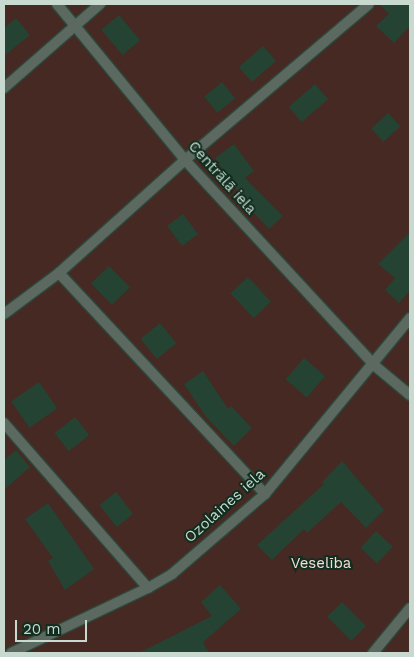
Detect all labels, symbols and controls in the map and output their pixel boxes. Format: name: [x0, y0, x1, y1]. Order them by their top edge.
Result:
street label: Centrālā iela: [184, 138, 260, 218]
street label: Ozolaines iela: [181, 465, 269, 547]
park label: Veselība: [291, 555, 351, 573]
scale bar: [18, 610, 90, 642]
text: 20 m: [23, 620, 61, 638]

